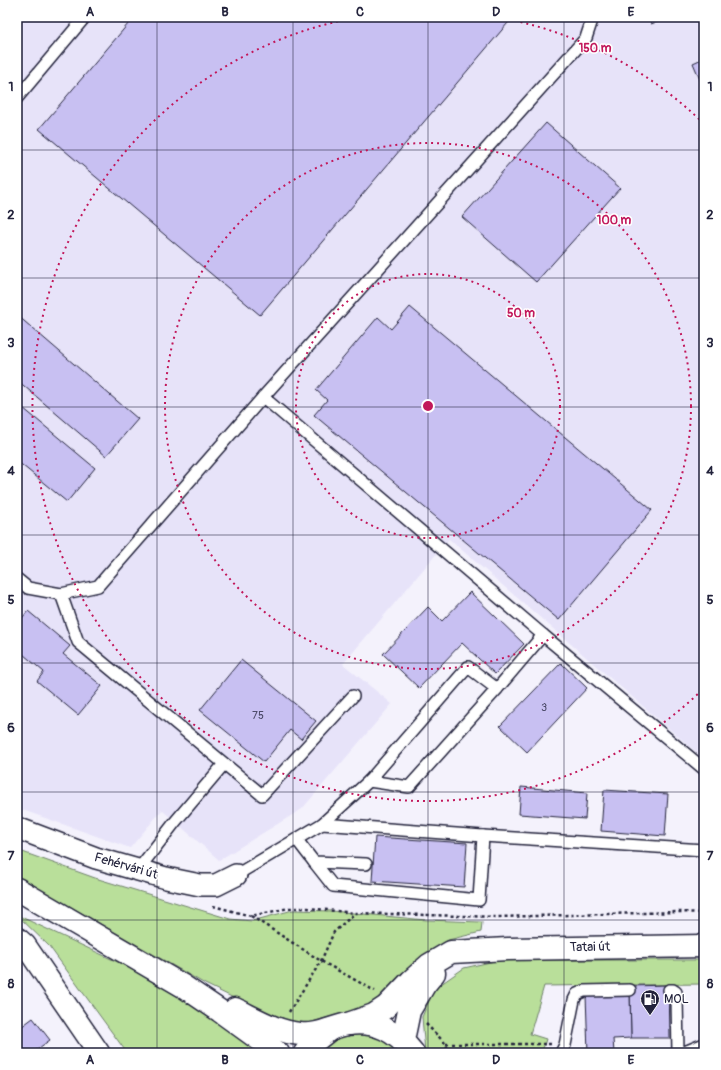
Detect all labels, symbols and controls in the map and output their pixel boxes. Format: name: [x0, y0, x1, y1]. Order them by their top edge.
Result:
text: A: [86, 4, 95, 20]
text: B: [221, 4, 229, 20]
text: C: [356, 4, 364, 20]
text: D: [492, 4, 500, 20]
text: E: [628, 4, 635, 20]
text: 150 m: [579, 41, 612, 56]
text: 1: [8, 79, 14, 95]
text: 1: [707, 79, 713, 95]
text: 2: [7, 207, 15, 223]
text: 2: [706, 207, 714, 223]
text: 100 m: [597, 213, 632, 228]
text: 50 m: [507, 306, 535, 321]
text: 3: [7, 335, 15, 351]
text: 3: [706, 335, 714, 351]
centre of rings: [421, 399, 435, 413]
text: 4: [7, 463, 15, 479]
text: 4: [706, 463, 714, 479]
text: 5: [7, 592, 15, 608]
text: 5: [706, 592, 714, 608]
house number: 3: [541, 701, 547, 714]
house number: 75: [252, 709, 264, 722]
text: 6: [7, 720, 15, 736]
text: 6: [706, 720, 714, 736]
text: 7: [8, 848, 15, 864]
text: 7: [707, 848, 714, 864]
street label: Fehérvári út: [92, 849, 160, 883]
street label: Tatai út: [570, 939, 611, 955]
text: 8: [8, 976, 15, 992]
text: 8: [707, 976, 714, 992]
fuel station icon: MOL: [639, 988, 661, 1016]
place label: MOL: [664, 991, 689, 1007]
text: A: [86, 1052, 95, 1068]
text: B: [221, 1052, 229, 1068]
text: C: [356, 1052, 364, 1068]
text: D: [492, 1052, 500, 1068]
text: E: [628, 1052, 635, 1068]

